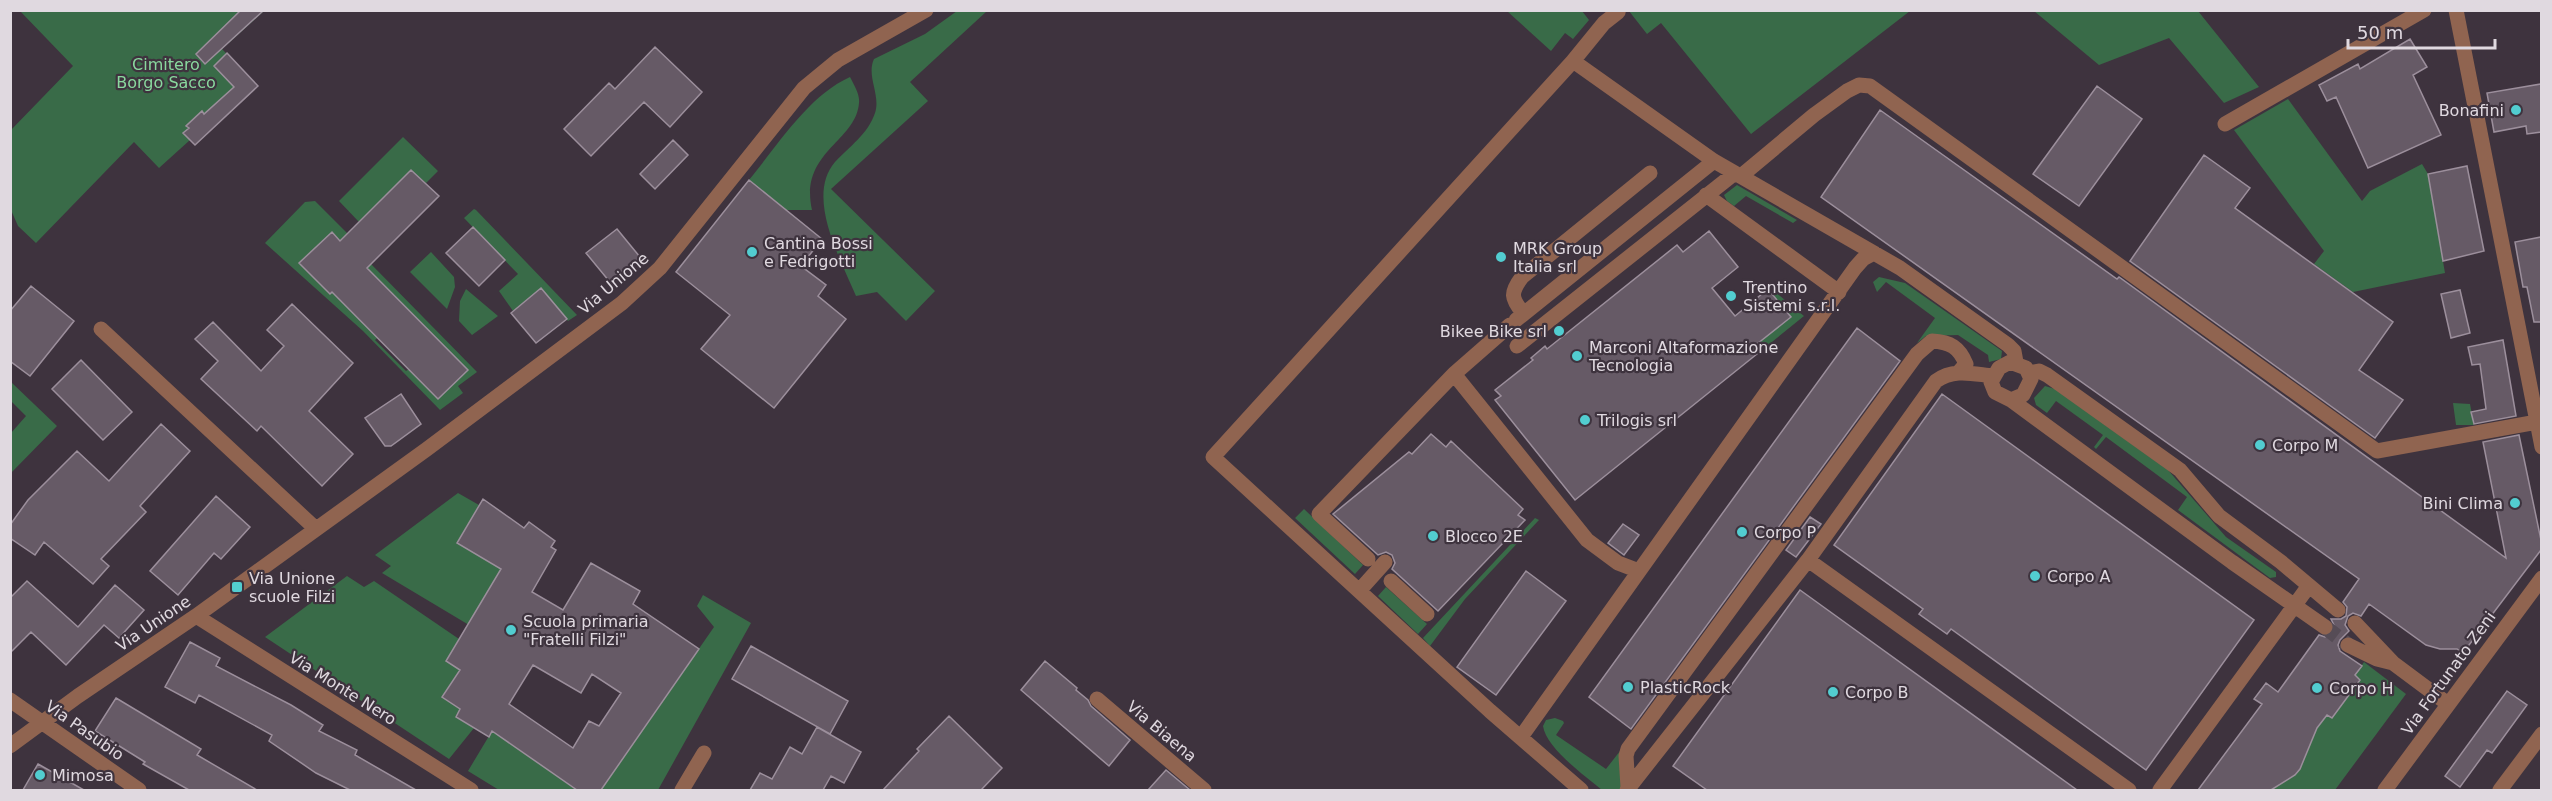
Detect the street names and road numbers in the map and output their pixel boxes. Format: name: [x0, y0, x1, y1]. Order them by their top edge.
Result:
street label: Via Unione: [574, 248, 652, 318]
street label: Via Unione: [112, 591, 194, 655]
street label: Via Fortunato Zeni: [2397, 608, 2500, 739]
street label: Via Monte Nero: [286, 648, 400, 729]
street label: Via Pasubio: [42, 696, 128, 764]
street label: Via Biaena: [1123, 697, 1200, 766]

